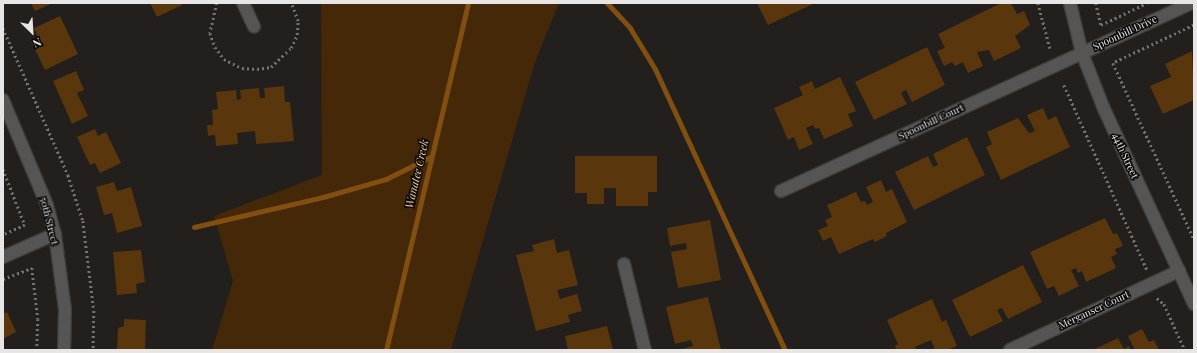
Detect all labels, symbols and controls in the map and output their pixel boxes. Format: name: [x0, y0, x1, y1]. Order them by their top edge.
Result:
north arrow: [12, 12, 52, 52]
street label: Spoonbill Drive: [1091, 13, 1159, 53]
text: N: [31, 35, 44, 52]
street label: Spoonbill Court: [896, 102, 966, 142]
street label: 44th Street: [1109, 131, 1141, 181]
water label: Wanatee Creek: [403, 138, 431, 210]
street label: 50th Street: [37, 196, 61, 246]
street label: Merganser Court: [1057, 288, 1131, 332]

